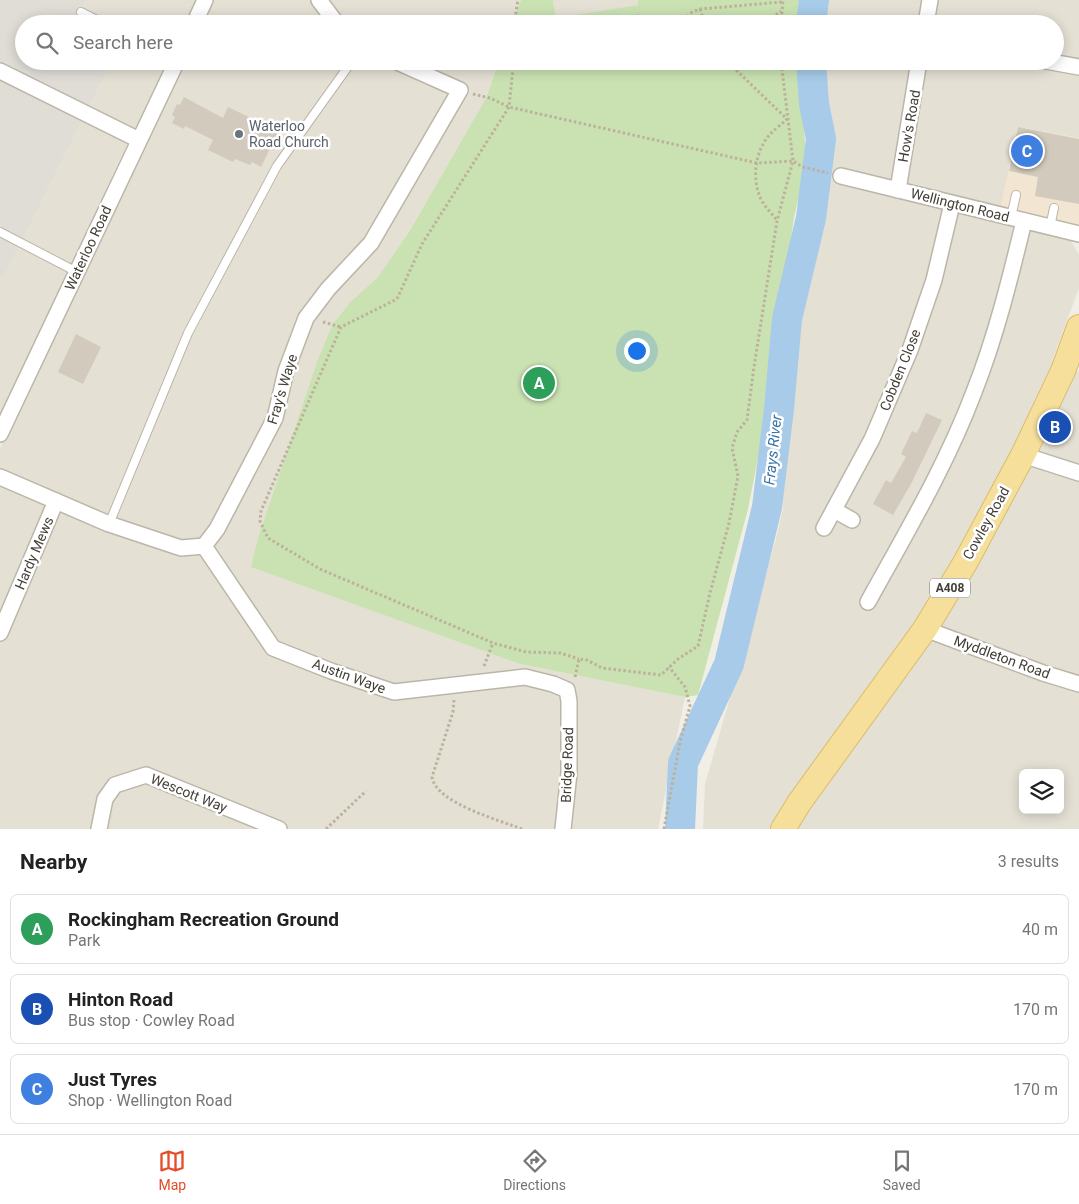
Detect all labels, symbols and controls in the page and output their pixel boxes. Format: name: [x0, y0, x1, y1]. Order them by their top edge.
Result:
search box: [15, 15, 1064, 70]
icon: search: [33, 29, 61, 57]
text: Search here: [73, 31, 173, 54]
street label: How's Road: [895, 89, 923, 163]
place label: Waterloo Road Church: [249, 118, 329, 150]
marker: Waterloo Road Church: [233, 128, 245, 140]
pin: C: [1011, 132, 1043, 170]
street label: Wellington Road: [909, 185, 1011, 225]
street label: Waterloo Road: [61, 203, 115, 293]
street label: Cobden Close: [876, 327, 924, 413]
your location: [624, 338, 650, 364]
street label: Fray's Waye: [264, 352, 300, 426]
pin: A: [523, 364, 555, 402]
pin: B: [1039, 408, 1071, 446]
water label: Frays River: [760, 413, 786, 486]
street label: Cowley Road: [959, 484, 1013, 562]
street label: Hardy Mews: [11, 514, 57, 592]
road number: A408: [930, 578, 970, 598]
street label: Myddleton Road: [952, 632, 1052, 682]
street label: Austin Waye: [310, 655, 388, 697]
street label: Bridge Road: [558, 727, 576, 803]
map controls: [1019, 769, 1064, 814]
button: layers: [1019, 769, 1064, 814]
street label: Wescott Way: [148, 770, 230, 816]
text: Nearby: [20, 850, 87, 874]
text: 3 results: [998, 852, 1059, 871]
text: Rockingham Recreation Ground: [68, 908, 339, 931]
text: A: [32, 920, 42, 939]
text: 40 m: [1022, 920, 1058, 939]
text: Park: [68, 931, 100, 950]
text: Hinton Road: [68, 988, 173, 1011]
text: B: [32, 1000, 42, 1019]
text: 170 m: [1013, 1000, 1058, 1019]
text: Bus stop · Cowley Road: [68, 1011, 235, 1030]
text: Just Tyres: [68, 1068, 157, 1091]
text: C: [32, 1080, 42, 1099]
text: 170 m: [1013, 1080, 1058, 1099]
text: Shop · Wellington Road: [68, 1091, 232, 1110]
tab: Map: [158, 1147, 186, 1193]
tab: Directions: [503, 1147, 566, 1193]
tab: Saved: [883, 1147, 921, 1193]

